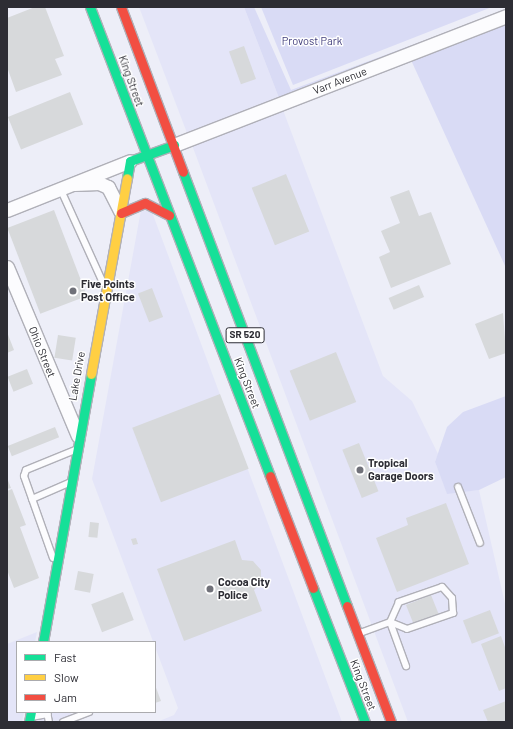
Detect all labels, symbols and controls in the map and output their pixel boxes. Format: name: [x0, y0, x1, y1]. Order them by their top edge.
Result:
park label: Provost Park: [282, 34, 342, 48]
street label: King Street: [116, 54, 146, 108]
street label: Varr Avenue: [311, 65, 369, 97]
place label: Five Points Post Office: [81, 278, 135, 304]
marker: Five Points Post Office: [68, 286, 78, 296]
street label: Ohio Street: [26, 325, 58, 379]
road number: SR 520: [225, 327, 265, 343]
street label: Lake Drive: [66, 350, 88, 402]
street label: King Street: [231, 356, 263, 410]
place label: Tropical Garage Doors: [368, 457, 433, 483]
marker: Tropical Garage Doors: [355, 465, 365, 475]
place label: Cocoa City Police: [218, 576, 270, 602]
marker: Cocoa City Police: [205, 584, 215, 594]
legend: [16, 641, 156, 713]
text: Fast: [54, 650, 77, 664]
street label: King Street: [347, 658, 379, 712]
text: Slow: [54, 670, 79, 684]
text: Jam: [54, 690, 77, 704]

